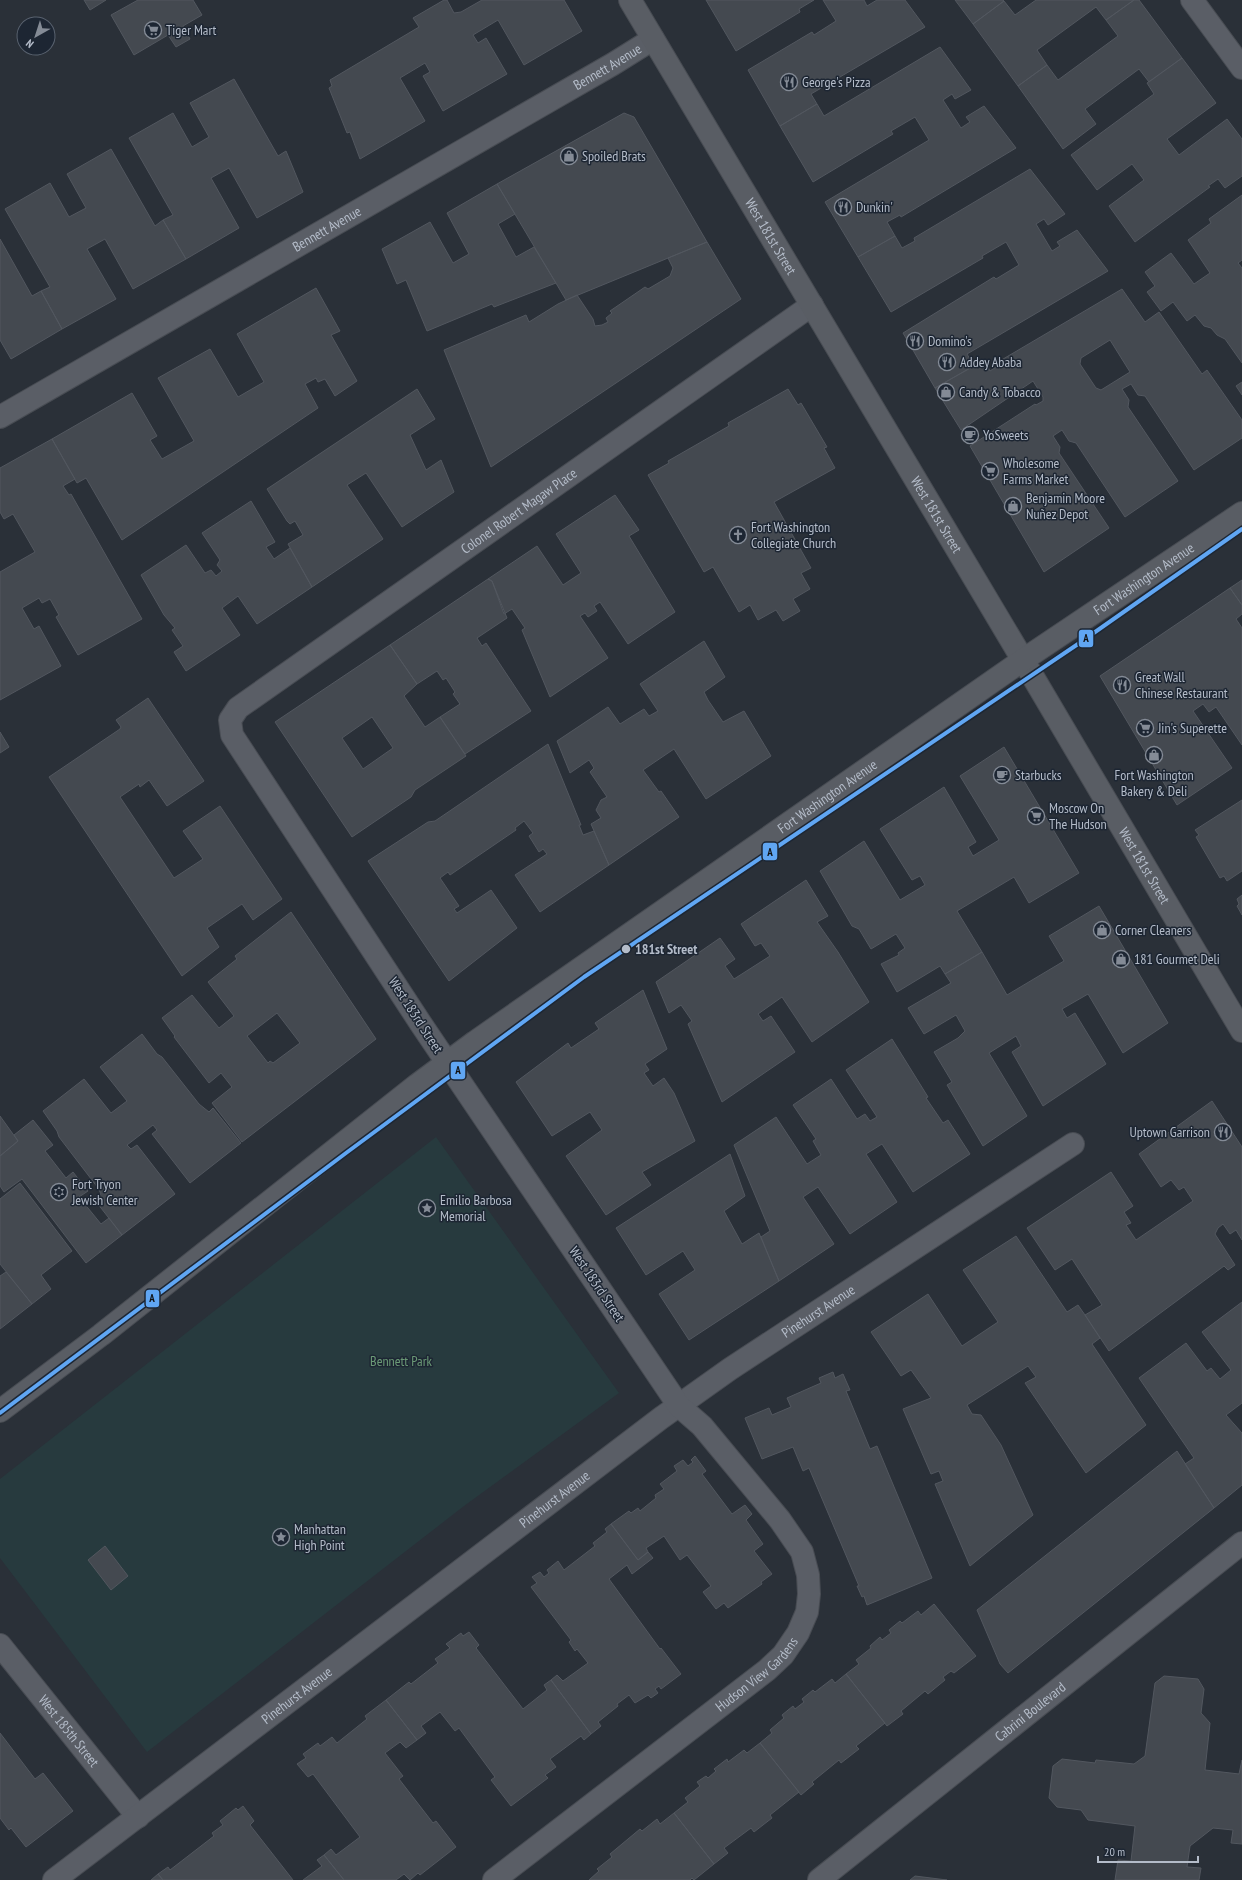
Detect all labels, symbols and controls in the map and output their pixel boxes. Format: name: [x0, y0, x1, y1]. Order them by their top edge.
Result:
north arrow: [16, 16, 56, 56]
supermarket icon: Tiger Mart: [143, 20, 163, 40]
place label: Tiger Mart: [166, 21, 217, 39]
text: N: [23, 36, 36, 51]
street label: Bennett Avenue: [570, 39, 645, 94]
restaurant icon: George's Pizza: [779, 72, 799, 92]
place label: George's Pizza: [802, 73, 871, 91]
shop icon: Spoiled Brats: [559, 146, 579, 166]
place label: Spoiled Brats: [582, 147, 646, 165]
street label: West 181st Street: [741, 195, 800, 278]
restaurant icon: Dunkin': [833, 197, 853, 217]
place label: Dunkin': [856, 198, 893, 216]
street label: Bennett Avenue: [289, 202, 364, 256]
restaurant icon: Domino's: [905, 331, 925, 351]
place label: Domino's: [928, 332, 972, 350]
restaurant icon: Addey Ababa: [937, 352, 957, 372]
place label: Addey Ababa: [960, 353, 1022, 371]
shop icon: Candy & Tobacco: [936, 382, 956, 402]
place label: Candy & Tobacco: [959, 383, 1041, 401]
cafe icon: YoSweets: [960, 425, 980, 445]
place label: YoSweets: [983, 426, 1029, 444]
place label: Wholesome Farms Market: [1003, 454, 1068, 488]
supermarket icon: Wholesome Farms Market: [980, 461, 1000, 481]
street label: Colonel Robert Magaw Place: [457, 464, 580, 558]
street label: West 181st Street: [907, 473, 966, 556]
place label: Benjamin Moore Nuñez Depot: [1026, 489, 1105, 523]
shop icon: Benjamin Moore Nuñez Depot: [1003, 496, 1023, 516]
place label: Fort Washington Collegiate Church: [751, 518, 836, 552]
church icon: Fort Washington Collegiate Church: [728, 525, 748, 545]
street label: Fort Washington Avenue: [1090, 539, 1198, 619]
line badge: A: [1078, 629, 1094, 648]
text: A: [1082, 631, 1089, 645]
place label: Great Wall Chinese Restaurant: [1135, 668, 1228, 702]
restaurant icon: Great Wall Chinese Restaurant: [1112, 675, 1132, 695]
supermarket icon: Jin's Superette: [1135, 718, 1155, 738]
place label: Jin's Superette: [1157, 719, 1227, 737]
shop icon: Fort Washington Bakery & Deli: [1144, 745, 1164, 765]
street label: Fort Washington Avenue: [774, 755, 881, 837]
cafe icon: Starbucks: [992, 765, 1012, 785]
place label: Starbucks: [1015, 766, 1062, 784]
place label: Fort Washington Bakery & Deli: [1114, 766, 1194, 800]
place label: Moscow On The Hudson: [1049, 799, 1107, 833]
supermarket icon: Moscow On The Hudson: [1026, 806, 1046, 826]
street label: West 181st Street: [1115, 824, 1174, 907]
line badge: A: [762, 842, 778, 861]
text: A: [766, 845, 773, 859]
shop icon: Corner Cleaners: [1092, 920, 1112, 940]
place label: Corner Cleaners: [1115, 921, 1191, 939]
place label: 181st Street: [635, 940, 697, 958]
marker: 181st Street: [620, 943, 632, 955]
shop icon: 181 Gourmet Deli: [1111, 949, 1131, 969]
place label: 181 Gourmet Deli: [1134, 950, 1220, 968]
street label: West 183rd Street: [385, 974, 447, 1057]
line badge: A: [450, 1061, 466, 1080]
text: A: [454, 1063, 461, 1077]
restaurant icon: Uptown Garrison: [1213, 1122, 1233, 1142]
place label: Uptown Garrison: [1129, 1123, 1210, 1141]
place label: Fort Tryon Jewish Center: [71, 1175, 138, 1209]
synagogue icon: Fort Tryon Jewish Center: [49, 1182, 69, 1202]
place label: Emilio Barbosa Memorial: [440, 1191, 512, 1225]
place icon: Emilio Barbosa Memorial: [417, 1198, 437, 1218]
street label: West 183rd Street: [565, 1243, 629, 1325]
street label: Pinehurst Avenue: [778, 1280, 859, 1342]
line badge: A: [145, 1289, 160, 1308]
text: A: [148, 1291, 155, 1305]
park label: Bennett Park: [370, 1352, 433, 1370]
street label: Pinehurst Avenue: [516, 1466, 594, 1532]
place label: Manhattan High Point: [294, 1520, 346, 1554]
place icon: Manhattan High Point: [271, 1527, 291, 1547]
street label: Hudson View Gardens: [712, 1633, 802, 1715]
street label: Pinehurst Avenue: [258, 1663, 336, 1728]
street label: Cabrini Boulevard: [991, 1678, 1069, 1745]
street label: West 185th Street: [35, 1691, 103, 1771]
scale bar: [1098, 1838, 1198, 1864]
text: 20 m: [1104, 1844, 1125, 1859]

